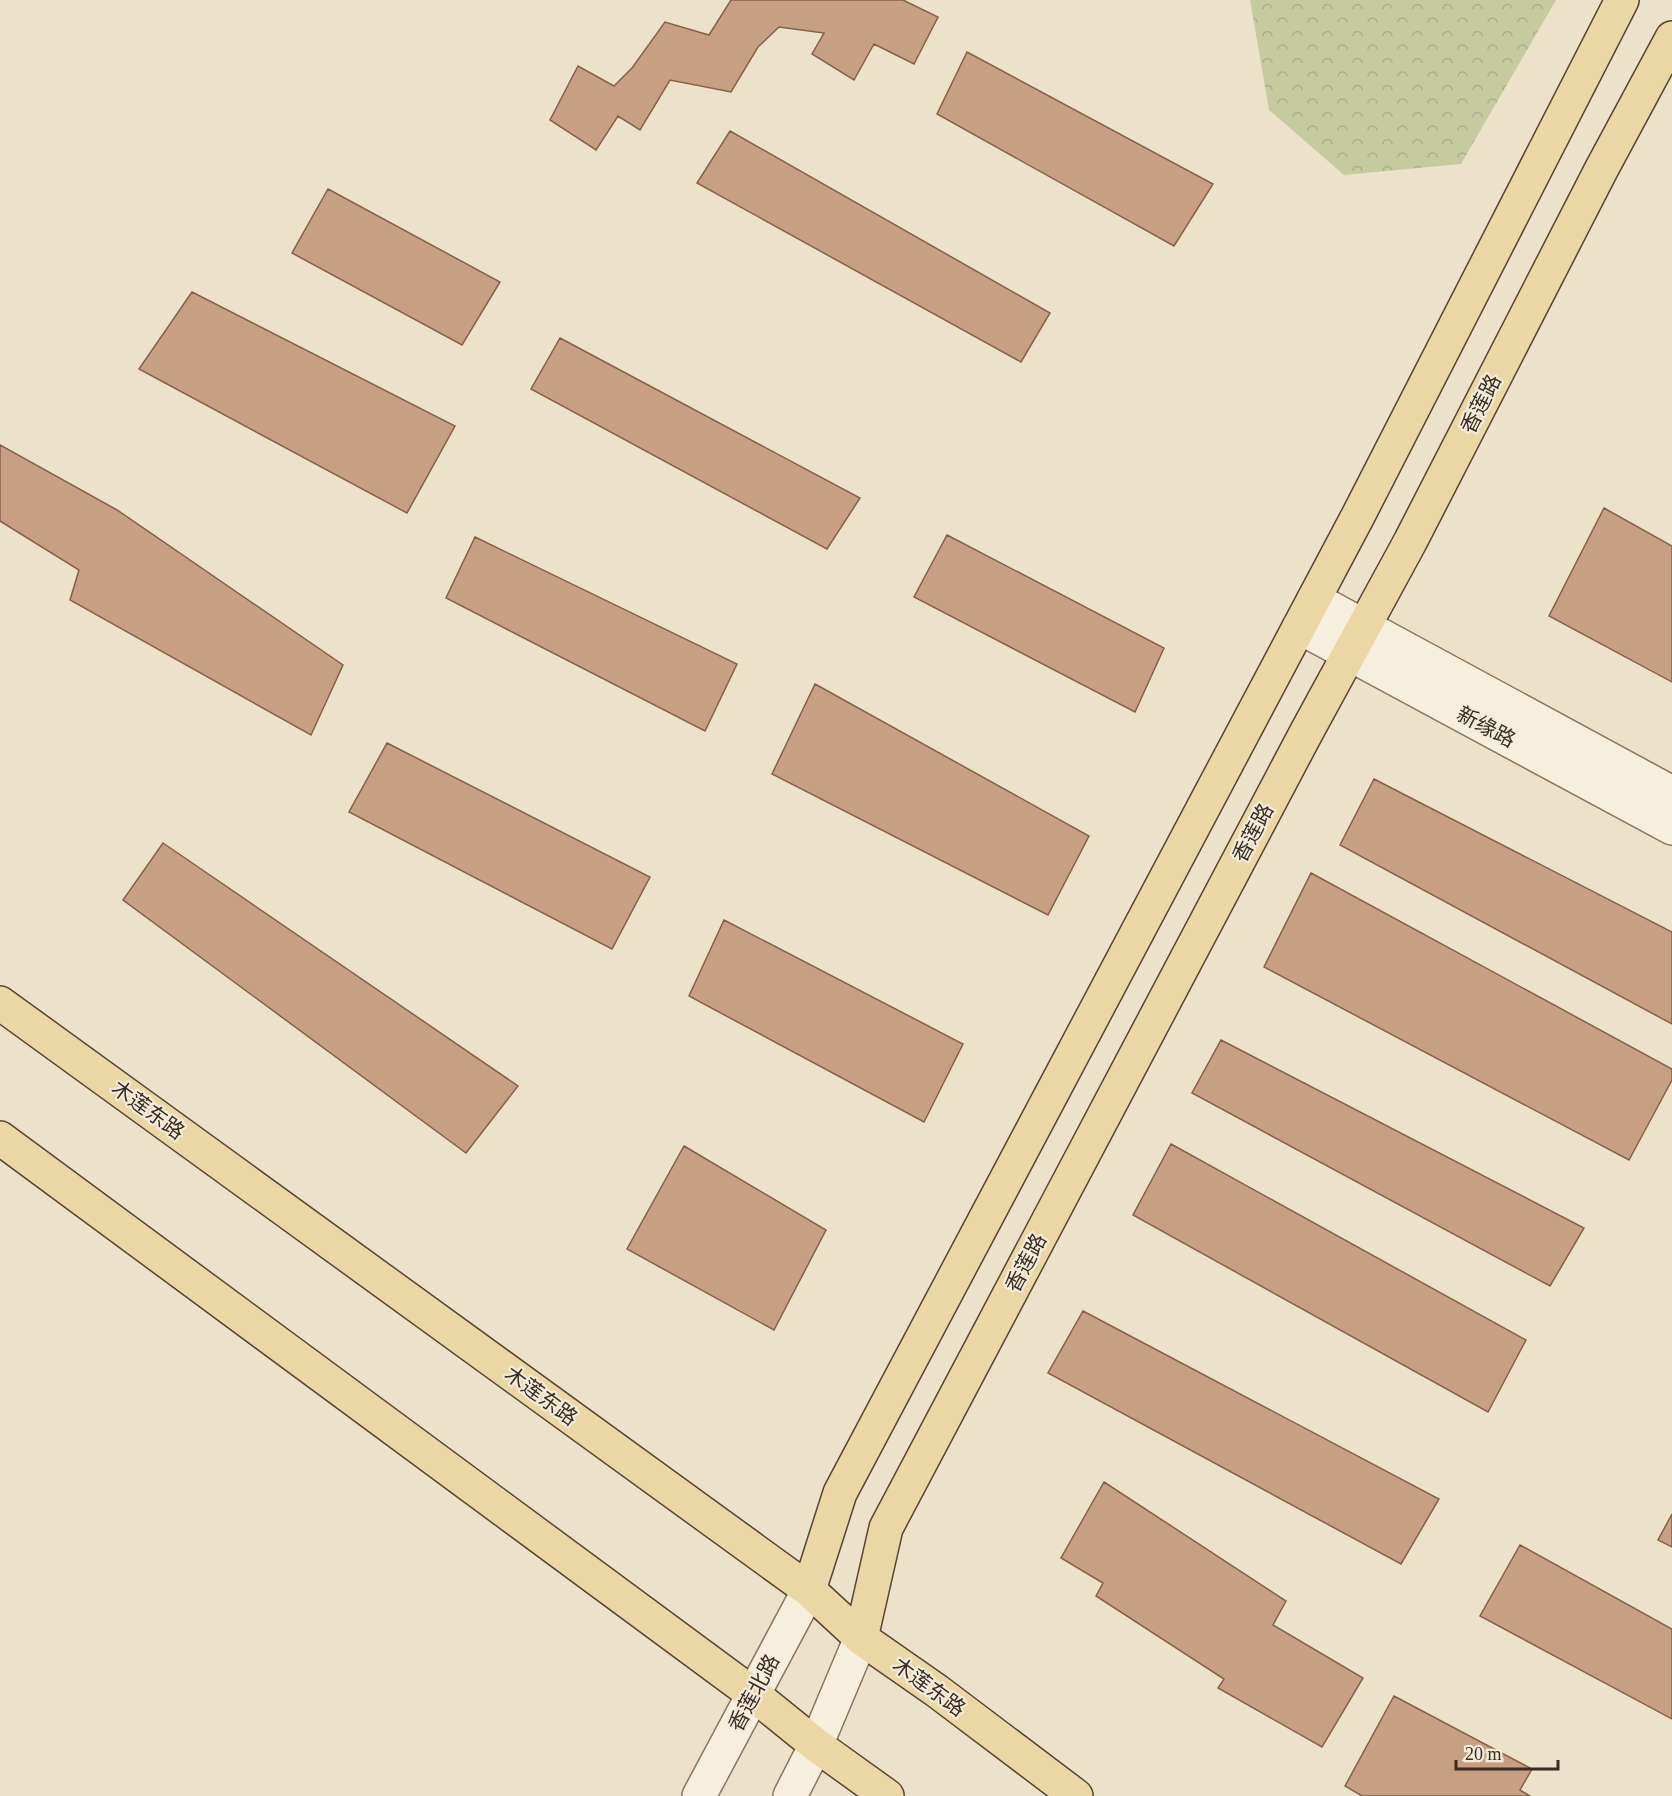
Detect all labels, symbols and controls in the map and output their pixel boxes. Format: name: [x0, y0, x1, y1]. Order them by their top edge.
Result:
street label: 香莲路: [1456, 370, 1506, 438]
street label: 新缘路: [1453, 702, 1519, 752]
street label: 香莲路: [1228, 800, 1278, 866]
street label: 木莲东路: [107, 1076, 189, 1144]
street label: 香莲路: [1001, 1230, 1051, 1296]
street label: 木莲东路: [500, 1362, 582, 1430]
street label: 香莲北路: [724, 1650, 784, 1736]
street label: 木莲东路: [888, 1653, 970, 1721]
scale bar: [1456, 1733, 1558, 1771]
text: 20 m: [1465, 1744, 1502, 1764]

